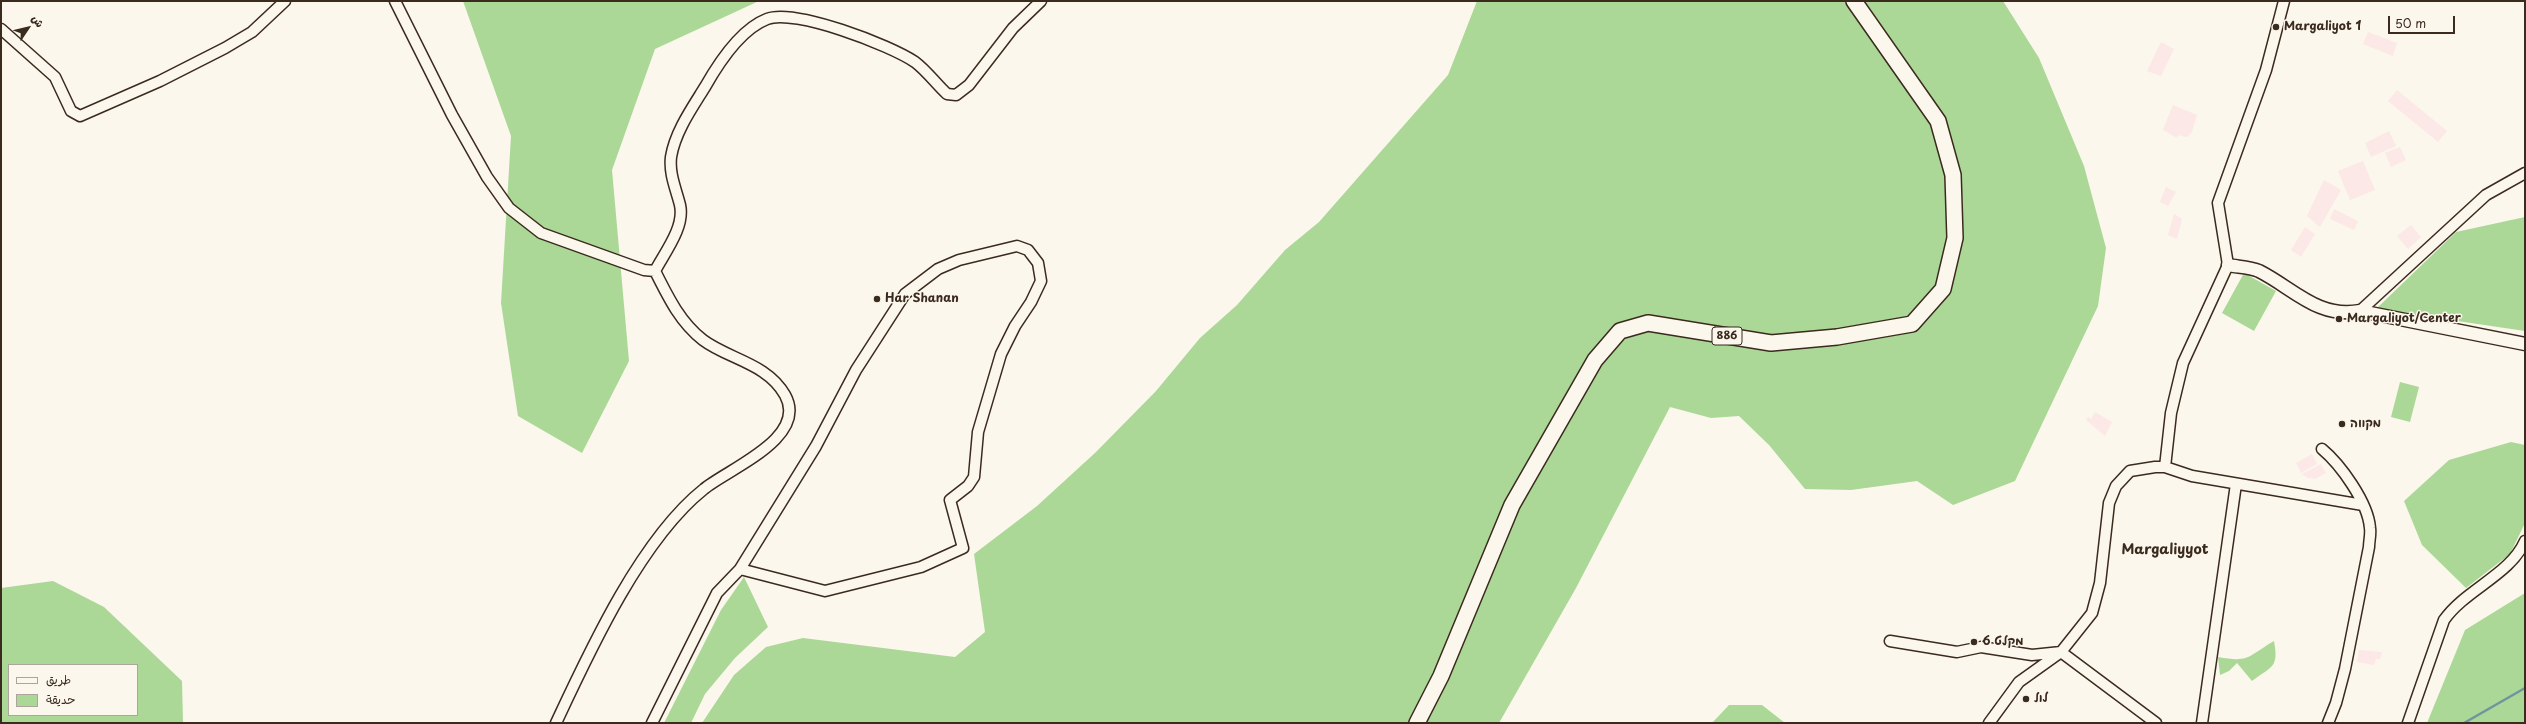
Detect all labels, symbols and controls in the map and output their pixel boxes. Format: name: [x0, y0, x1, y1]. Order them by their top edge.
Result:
north arrow: [8, 8, 48, 48]
scale bar: [2390, 8, 2457, 34]
text: ش: [28, 11, 49, 31]
text: 50 m: [2395, 14, 2426, 32]
place label: Margaliyot 1: [2284, 20, 2361, 34]
marker: Margaliyot 1: [2271, 22, 2281, 32]
place label: Har Shanan: [885, 292, 959, 306]
marker: Har Shanan: [872, 294, 882, 304]
place label: Margaliyot/Center: [2347, 312, 2461, 326]
marker: Margaliyot/Center: [2334, 314, 2344, 324]
road number: 886: [1712, 327, 1742, 345]
place label: מקווה: [2350, 417, 2381, 431]
marker: מקווה: [2337, 419, 2347, 429]
district label: Margaliyyot: [2121, 542, 2209, 558]
place label: מקלט 6: [1982, 635, 2023, 649]
marker: מקלט 6: [1969, 637, 1979, 647]
legend: [8, 664, 138, 716]
text: طريق: [46, 670, 71, 688]
text: حديقة: [46, 690, 75, 708]
place label: לול: [2034, 692, 2048, 706]
marker: לול: [2021, 694, 2031, 704]

